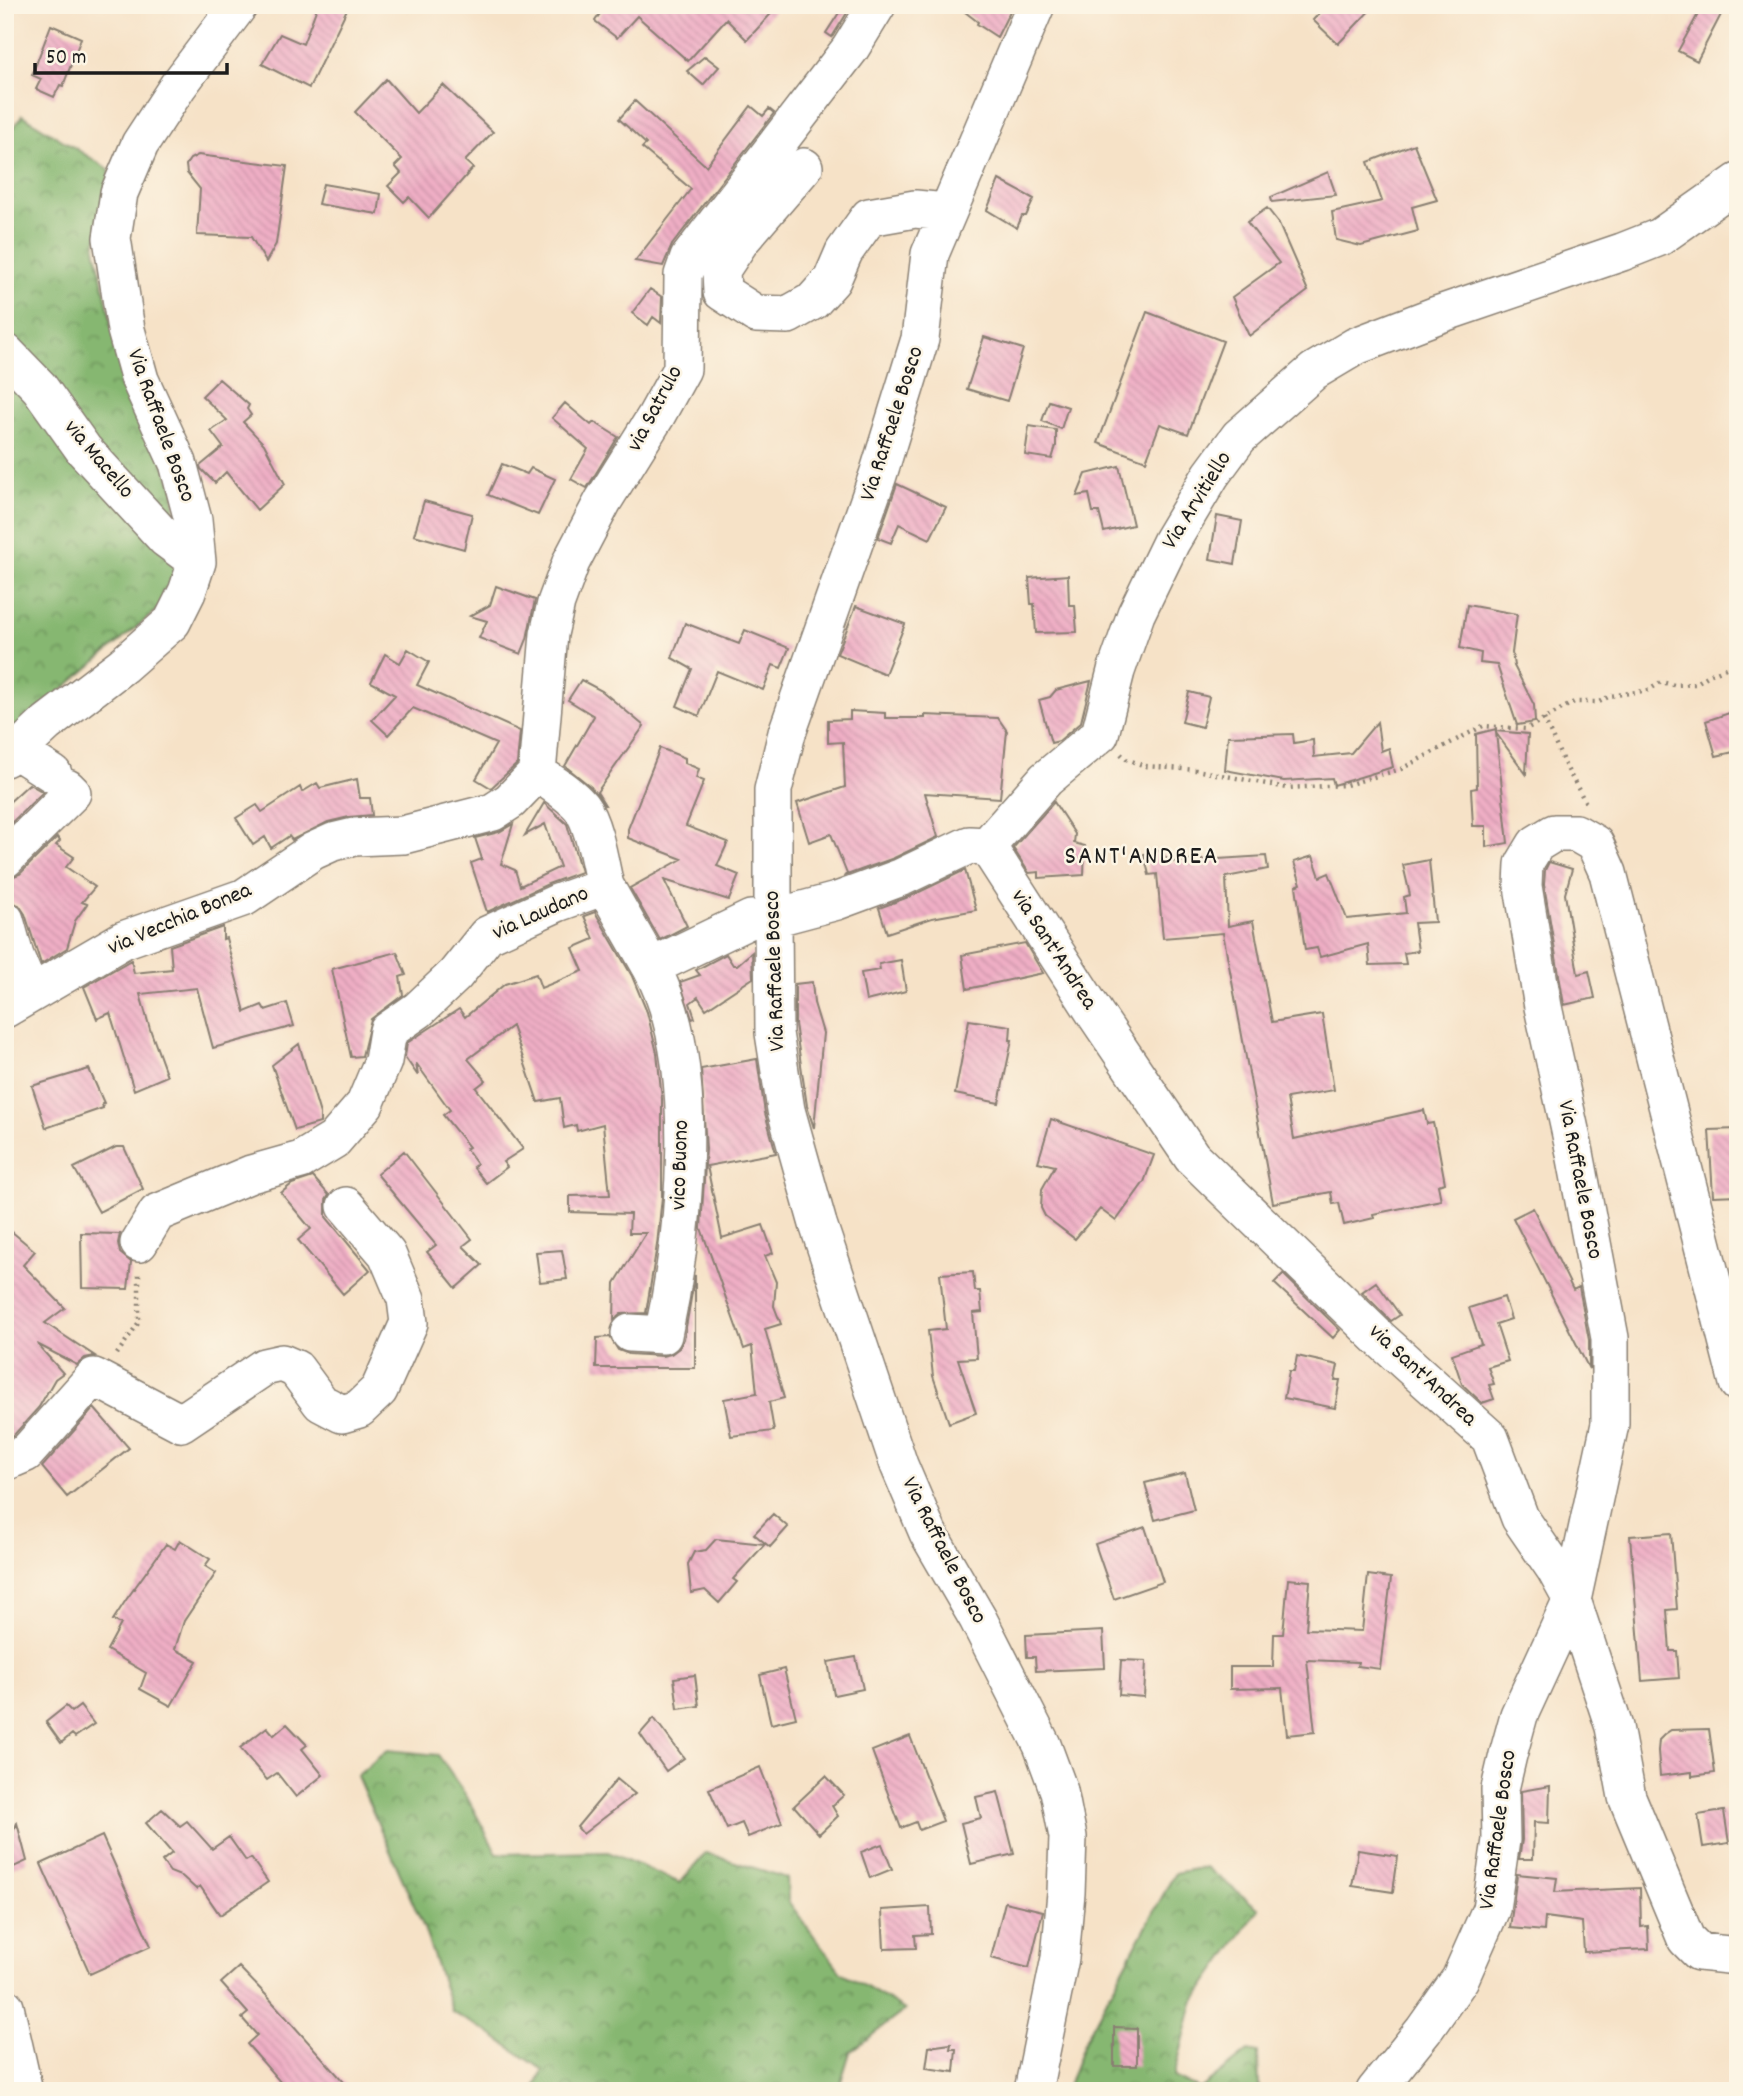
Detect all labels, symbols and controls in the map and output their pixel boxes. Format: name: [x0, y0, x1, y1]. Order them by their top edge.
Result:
scale bar: [35, 32, 228, 76]
text: 50 m: [46, 44, 86, 74]
street label: Via Raffaele Bosco: [852, 342, 934, 506]
street label: Via Raffaele Bosco: [117, 345, 203, 507]
street label: via Satrulo: [619, 360, 693, 458]
street label: via Macello: [55, 413, 141, 507]
street label: Via Arvitiello: [1155, 446, 1241, 556]
district label: SANT'ANDREA: [1064, 839, 1220, 876]
street label: via Vecchia Bonea: [103, 874, 258, 965]
street label: via Laudano: [488, 878, 594, 950]
street label: via Sant'Andrea: [1002, 883, 1105, 1018]
street label: Via Raffaele Bosco: [757, 890, 795, 1052]
street label: Via Raffaele Bosco: [1547, 1098, 1611, 1262]
street label: vico Buono: [663, 1119, 699, 1211]
street label: via Sant'Andrea: [1360, 1317, 1485, 1436]
street label: Via Raffaele Bosco: [892, 1472, 994, 1630]
street label: Via Raffaele Bosco: [1471, 1748, 1527, 1912]

